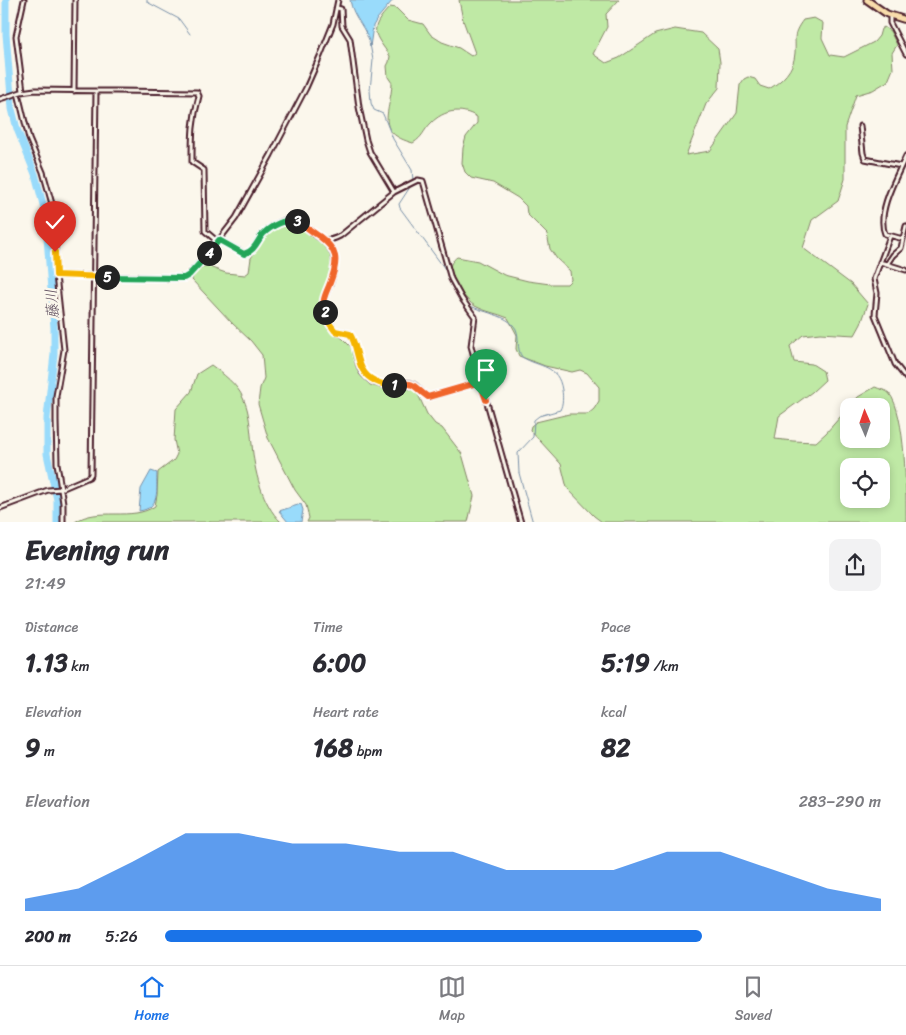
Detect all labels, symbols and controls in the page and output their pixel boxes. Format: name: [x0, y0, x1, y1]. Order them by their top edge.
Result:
pin: [34, 201, 76, 252]
icon: check: [41, 208, 69, 236]
pin: 3: [284, 208, 310, 234]
text: 3: [294, 209, 301, 234]
pin: 4: [196, 240, 222, 266]
text: 4: [205, 241, 214, 266]
pin: 5: [94, 264, 120, 290]
text: 5: [103, 265, 112, 290]
water label: 藤川: [38, 288, 66, 320]
pin: 2: [312, 300, 338, 324]
text: 2: [321, 300, 330, 325]
pin: [465, 349, 507, 400]
icon: arrive: [472, 356, 500, 384]
pin: 1: [382, 372, 406, 398]
text: 1: [391, 373, 398, 398]
north arrow: [840, 398, 890, 448]
map controls: [840, 398, 890, 508]
button: locate: [840, 458, 890, 508]
text: Evening run: [25, 525, 169, 574]
button: share: [829, 539, 881, 591]
text: 21:49: [25, 569, 66, 598]
text: Distance: [25, 615, 78, 640]
text: Time: [313, 615, 343, 640]
text: Pace: [601, 615, 631, 640]
text: 1.13: [25, 640, 68, 685]
text: 6:00: [313, 640, 366, 685]
text: 5:19: [601, 640, 650, 685]
text: km: [68, 654, 90, 679]
text: /km: [650, 654, 679, 679]
text: Elevation: [25, 700, 82, 725]
text: Heart rate: [313, 700, 379, 725]
text: kcal: [601, 700, 626, 725]
text: 9: [25, 725, 40, 770]
text: 168: [313, 725, 353, 770]
text: 82: [601, 725, 631, 770]
text: m: [40, 739, 55, 764]
text: bpm: [353, 739, 383, 764]
text: Elevation: [25, 787, 90, 816]
text: 283–290 m: [799, 787, 881, 816]
text: 200 m: [25, 922, 71, 951]
text: 5:26: [105, 922, 138, 951]
tab: Home: [134, 973, 169, 1028]
tab: Map: [438, 973, 466, 1028]
tab: Saved: [735, 973, 772, 1028]

